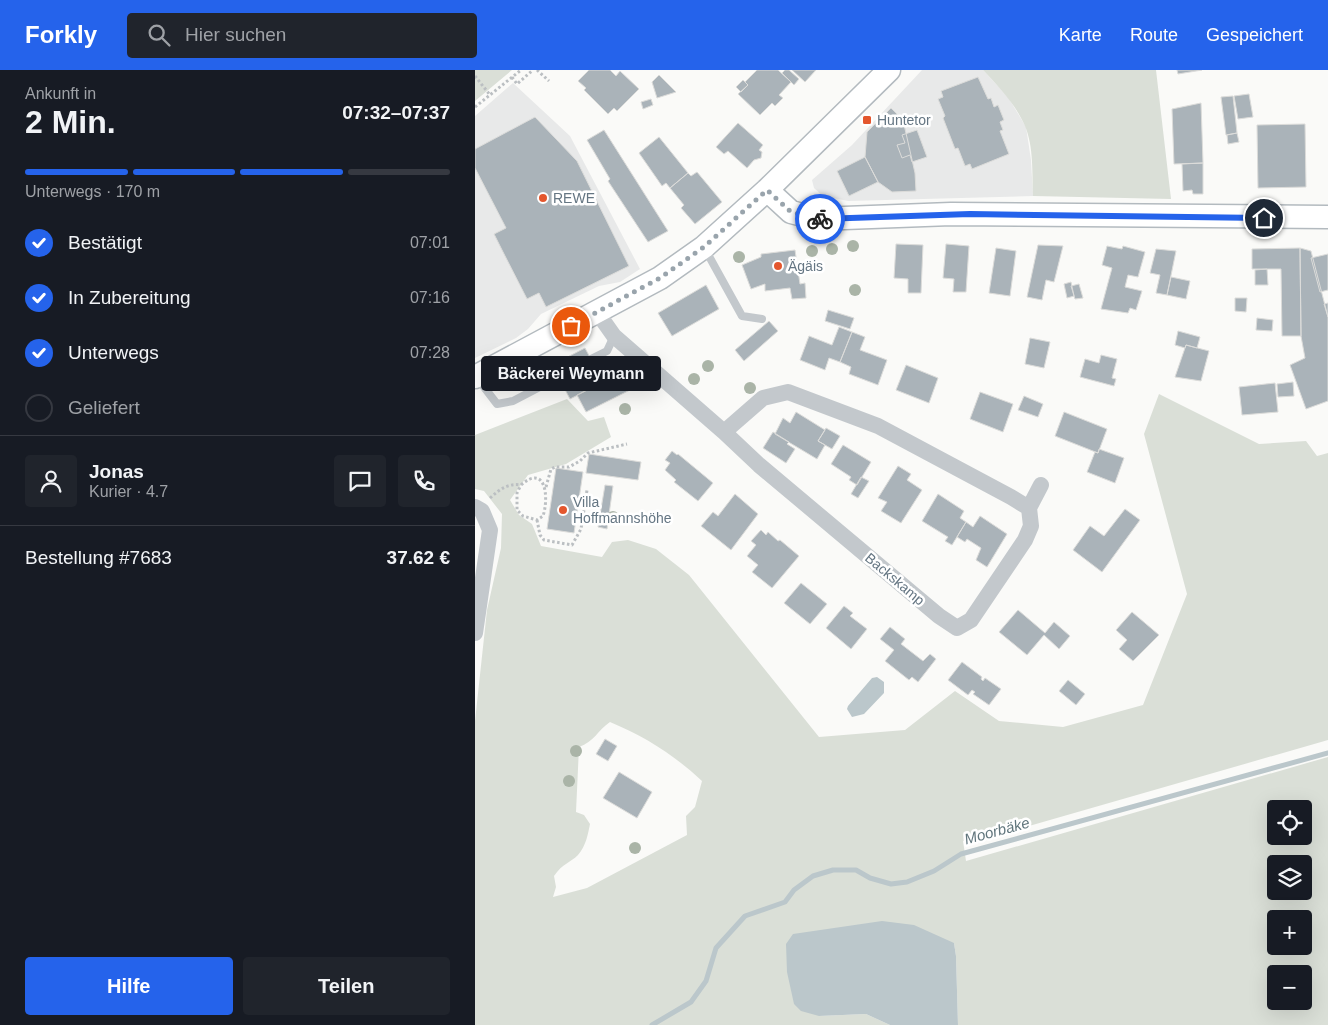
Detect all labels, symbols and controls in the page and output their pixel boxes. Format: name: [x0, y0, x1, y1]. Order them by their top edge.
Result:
search box: [127, 13, 477, 58]
text: Forkly: [25, 21, 97, 48]
icon: search: [145, 21, 173, 49]
text: Hier suchen: [185, 24, 286, 45]
text: Karte: [1059, 25, 1102, 45]
text: Route: [1130, 25, 1178, 45]
text: Gespeichert: [1206, 25, 1303, 45]
text: Ankunft in: [25, 85, 96, 102]
text: 07:32–07:37: [342, 102, 450, 123]
text: 2 Min.: [25, 104, 116, 140]
place label: Huntetor: [877, 112, 931, 128]
marker: Huntetor: [861, 114, 873, 126]
text: Unterwegs · 170 m: [25, 183, 160, 200]
place label: REWE: [553, 190, 595, 206]
marker: REWE: [537, 192, 549, 204]
courier: [795, 194, 845, 244]
pin: [1243, 197, 1285, 239]
icon: home: [1250, 204, 1278, 232]
icon: bike: [806, 205, 834, 233]
icon: check: [25, 229, 53, 257]
text: Bestätigt: [68, 232, 142, 253]
text: 07:01: [410, 234, 450, 251]
place label: Ägäis: [788, 258, 823, 274]
marker: Ägäis: [772, 260, 784, 272]
icon: check: [25, 284, 53, 312]
text: In Zubereitung: [68, 287, 191, 308]
text: 07:16: [410, 289, 450, 306]
pin: [550, 305, 592, 347]
icon: bag: [557, 312, 585, 340]
icon: check: [25, 339, 53, 367]
text: Unterwegs: [68, 342, 159, 363]
text: 07:28: [410, 344, 450, 361]
callout: Bäckerei Weymann: [481, 356, 661, 391]
text: Bäckerei Weymann: [498, 365, 644, 382]
text: Geliefert: [68, 397, 140, 418]
button: person: [25, 455, 77, 507]
button: chat: [334, 455, 386, 507]
button: phone: [398, 455, 450, 507]
text: Jonas: [89, 461, 144, 482]
text: Kurier · 4.7: [89, 483, 168, 500]
place label: Villa Hoffmannshöhe: [573, 494, 672, 526]
marker: Villa Hoffmannshöhe: [557, 504, 569, 516]
text: Bestellung #7683: [25, 547, 172, 568]
text: 37.62 €: [387, 547, 450, 568]
street label: Backskamp: [862, 550, 928, 609]
map controls: [1267, 800, 1312, 1010]
button: locate: [1267, 800, 1312, 845]
water label: Moorbäke: [962, 814, 1031, 847]
button: layers: [1267, 855, 1312, 900]
button: +: [1267, 910, 1312, 955]
button: Hilfe: [25, 957, 233, 1015]
button: Teilen: [243, 957, 450, 1015]
button: −: [1267, 965, 1312, 1010]

